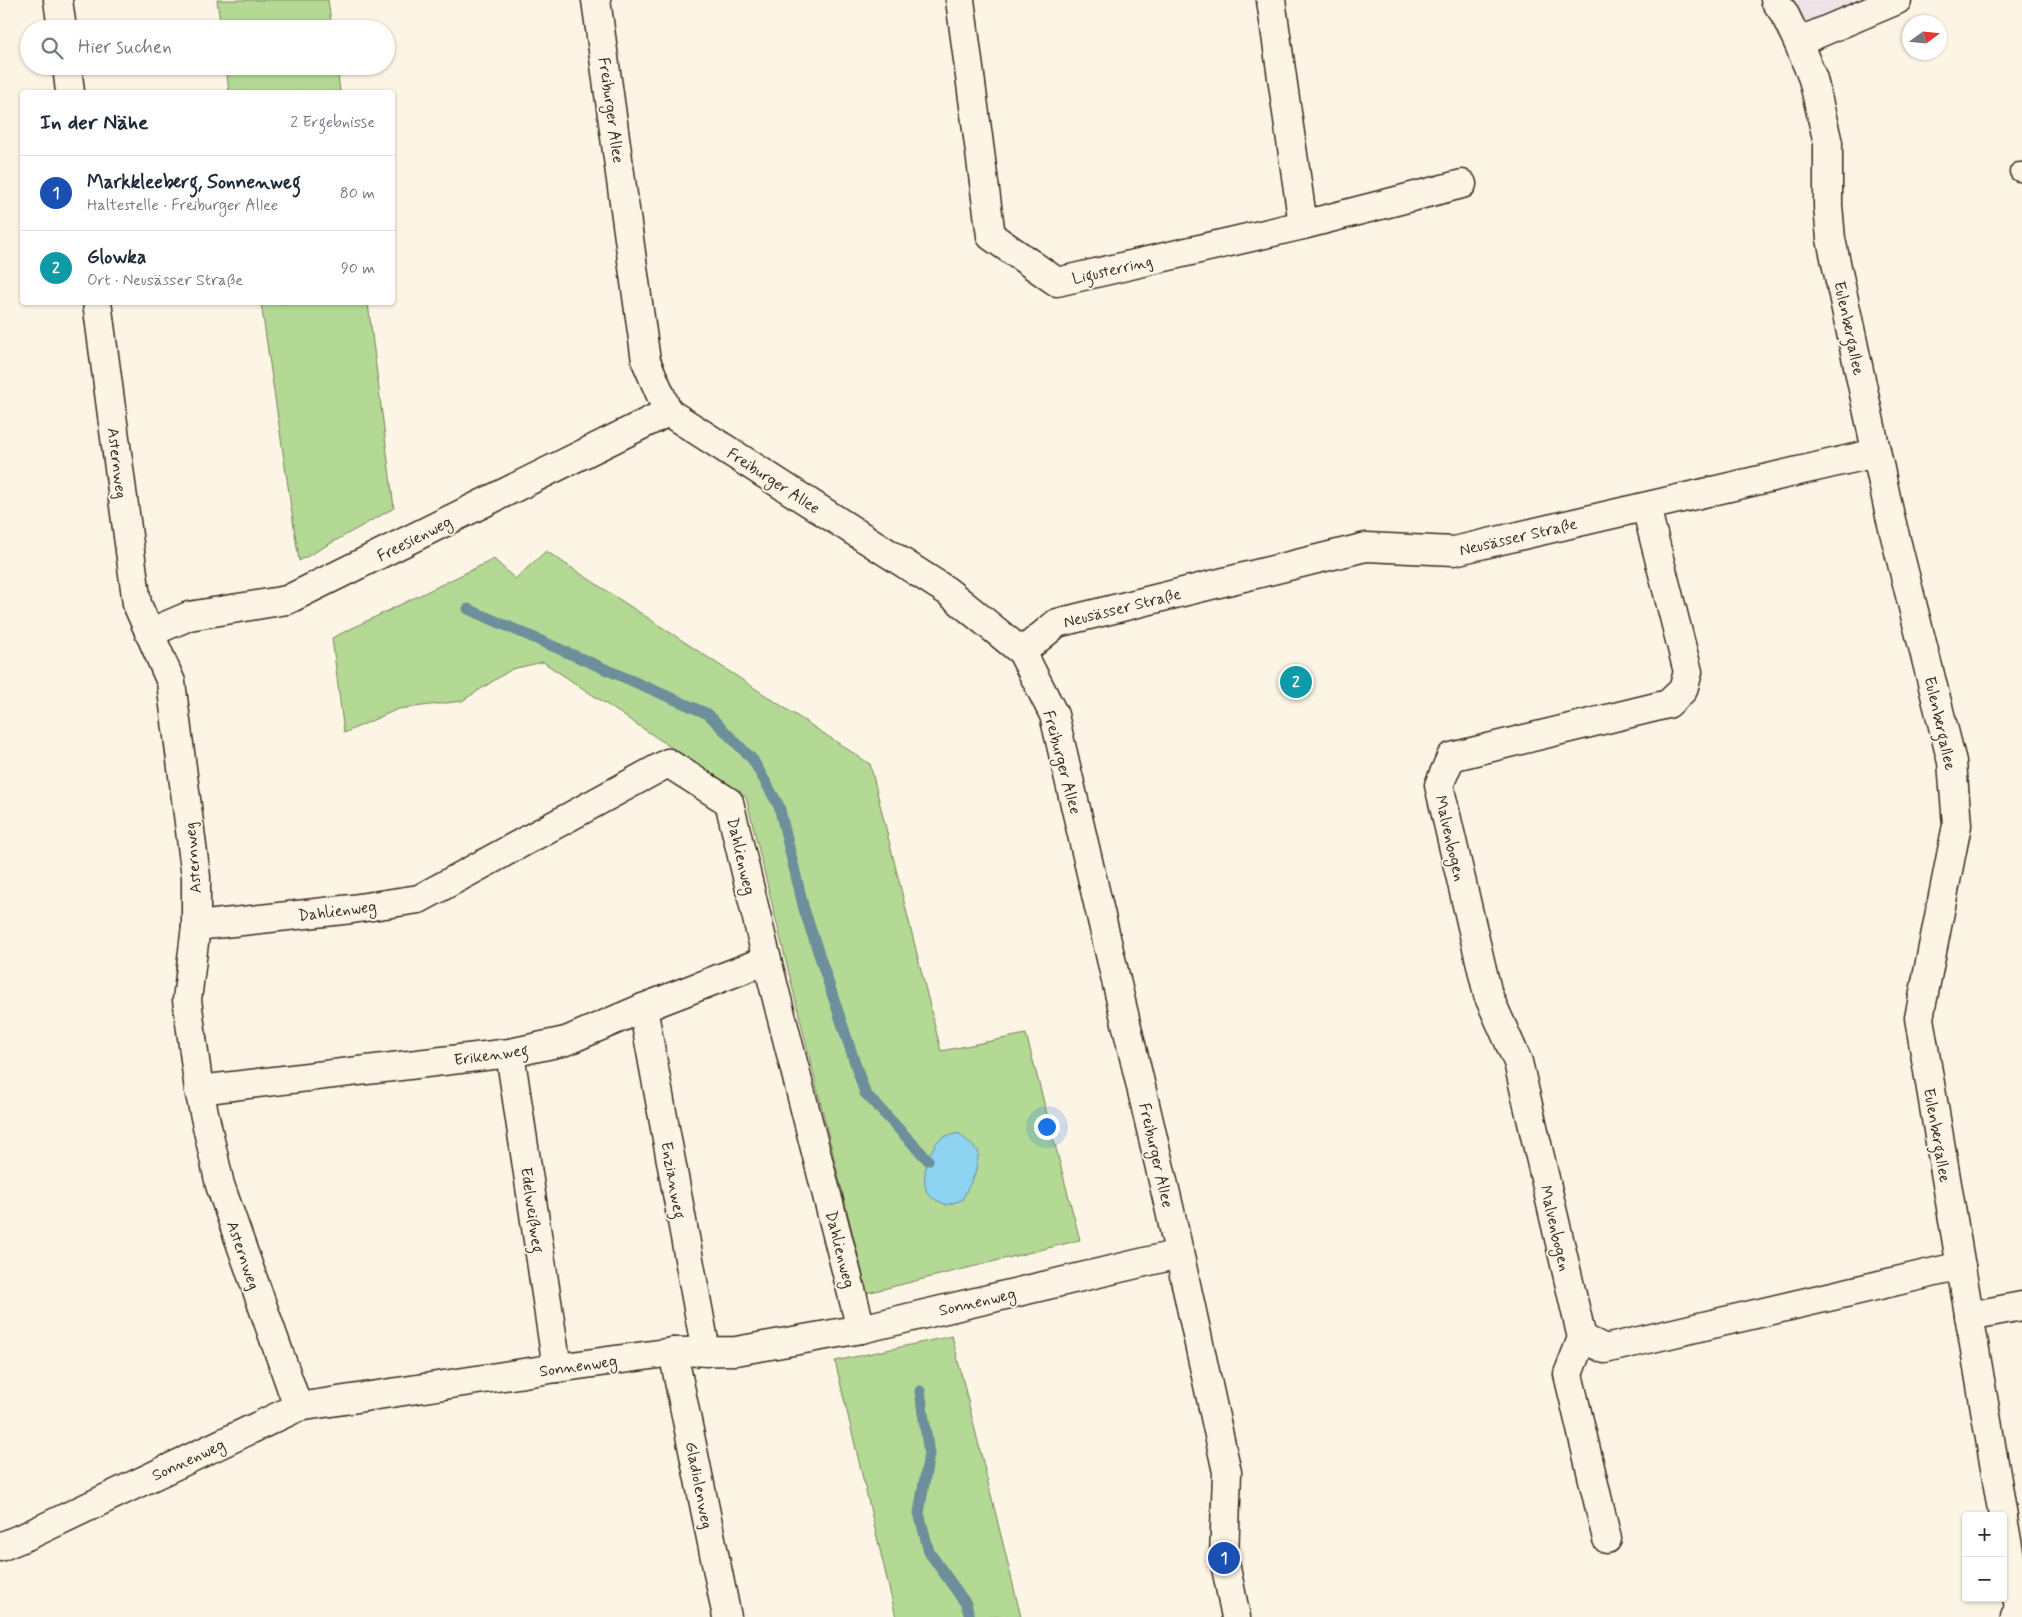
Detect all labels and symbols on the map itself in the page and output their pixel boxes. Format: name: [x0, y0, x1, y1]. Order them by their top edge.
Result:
north arrow: [1902, 15, 1947, 60]
street label: Freiburger Allee: [592, 56, 628, 165]
street label: Ligusterring: [1070, 251, 1155, 291]
street label: Eulenbergallee: [1827, 279, 1869, 378]
street label: Asternweg: [102, 426, 131, 500]
street label: Freiburger Allee: [722, 443, 824, 520]
street label: Freesienweg: [374, 512, 456, 568]
street label: Neusässer Straße: [1457, 514, 1579, 561]
street label: Neusässer Straße: [1061, 584, 1183, 633]
pin: 2: [1280, 663, 1312, 701]
street label: Eulenbergallee: [1918, 674, 1961, 773]
street label: Freiburger Allee: [1037, 708, 1086, 817]
street label: Malvenbogen: [1428, 793, 1470, 884]
street label: Dahlienweg: [720, 816, 760, 897]
street label: Asternweg: [180, 821, 207, 894]
street label: Dahlienweg: [297, 896, 378, 928]
street label: Erikenweg: [453, 1040, 530, 1072]
street label: Eulenbergallee: [1917, 1086, 1955, 1185]
street label: Freiburger Allee: [1132, 1101, 1178, 1210]
your location: [1034, 1114, 1060, 1140]
street label: Enzianweg: [654, 1140, 690, 1221]
street label: Edelweißweg: [514, 1166, 548, 1255]
street label: Malvenbogen: [1533, 1183, 1575, 1274]
street label: Dahlienweg: [819, 1209, 859, 1290]
street label: Asternweg: [221, 1218, 264, 1293]
street label: Sonnenweg: [937, 1283, 1018, 1322]
street label: Sonnenweg: [538, 1351, 619, 1383]
street label: Sonnenweg: [149, 1434, 229, 1487]
street label: Gladiolenweg: [680, 1440, 717, 1531]
pin: 1: [1208, 1539, 1240, 1577]

